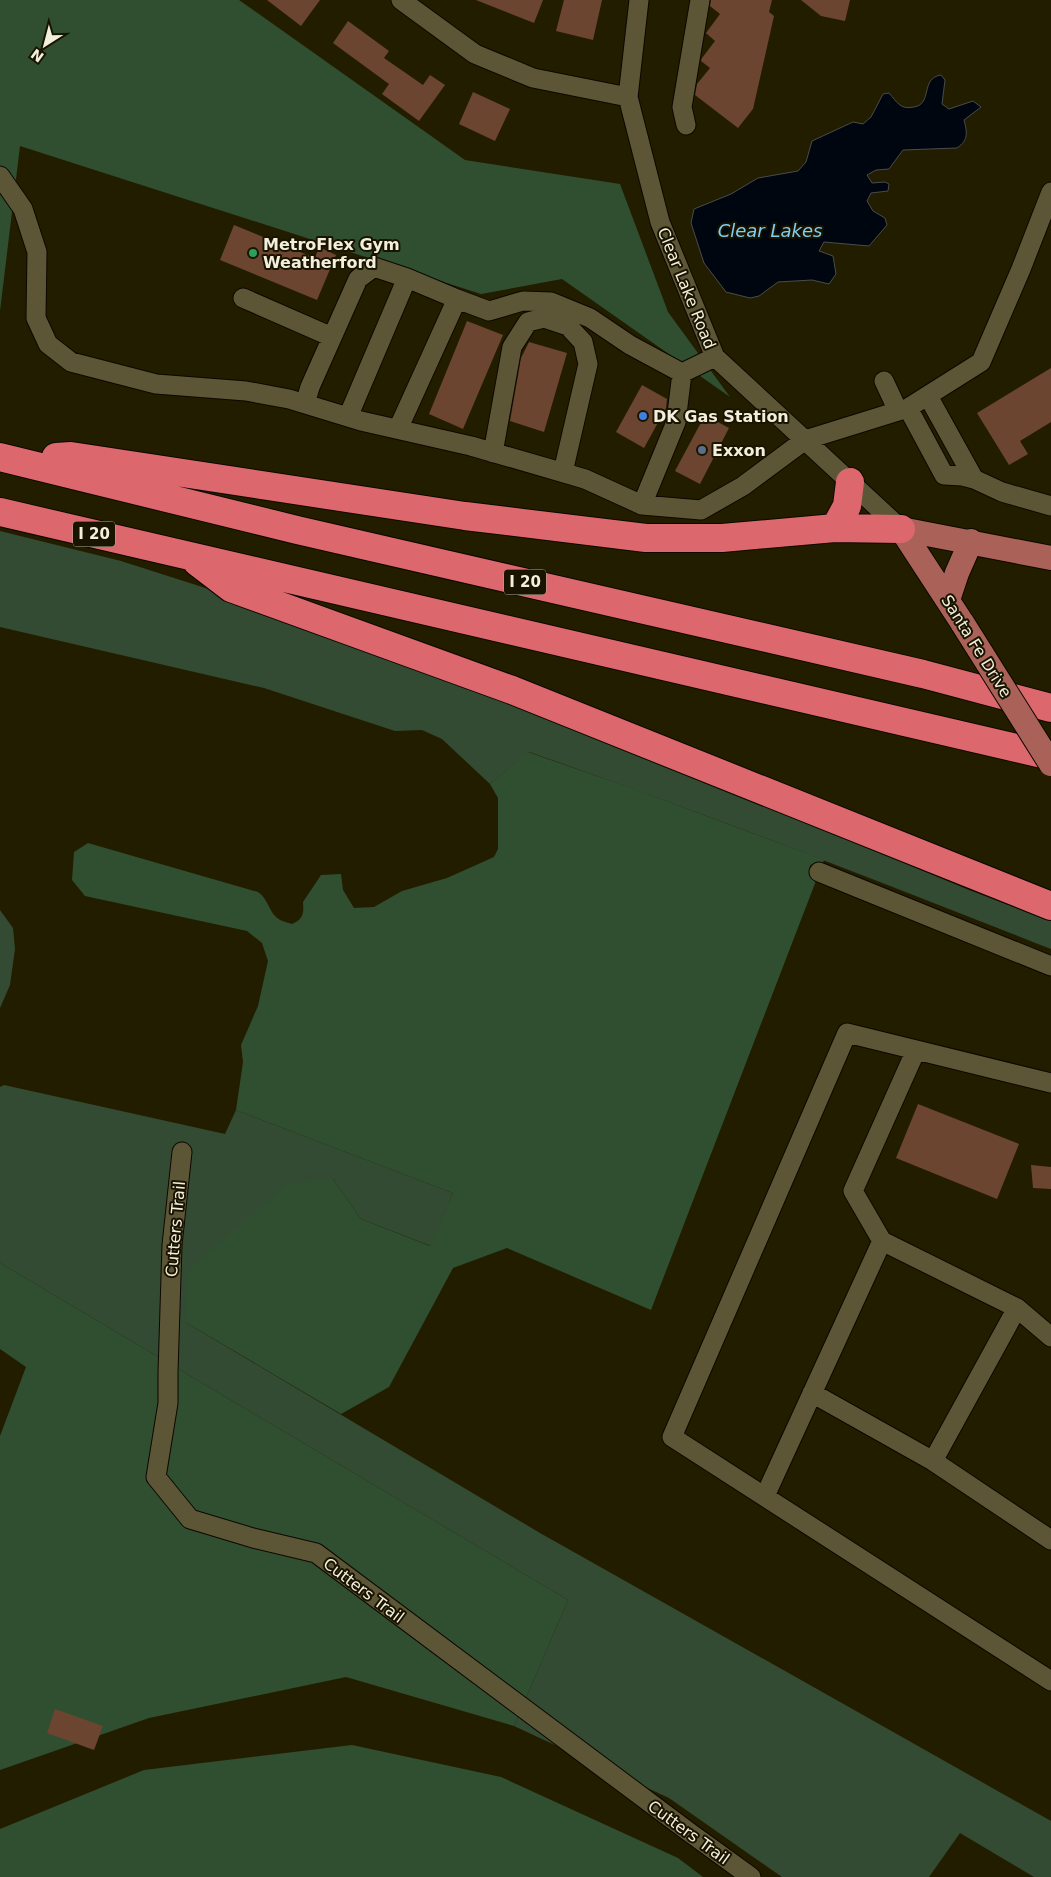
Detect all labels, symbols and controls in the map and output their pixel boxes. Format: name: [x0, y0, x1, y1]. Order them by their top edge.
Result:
north arrow: [20, 20, 70, 70]
text: N: [28, 46, 47, 65]
water label: Clear Lakes: [718, 220, 822, 241]
street label: Clear Lake Road: [653, 225, 720, 352]
place label: MetroFlex Gym Weatherford: [263, 235, 400, 272]
marker: MetroFlex Gym Weatherford: [247, 247, 259, 259]
place label: DK Gas Station: [653, 407, 789, 426]
marker: DK Gas Station: [637, 410, 649, 422]
place label: Exxon: [712, 441, 766, 460]
marker: Exxon: [696, 444, 708, 456]
road number: I 20: [73, 522, 115, 546]
road number: I 20: [504, 570, 546, 594]
street label: Santa Fe Drive: [937, 592, 1016, 701]
street label: Cutters Trail: [162, 1180, 189, 1278]
street label: Cutters Trail: [319, 1554, 408, 1627]
street label: Cutters Trail: [644, 1796, 733, 1868]

